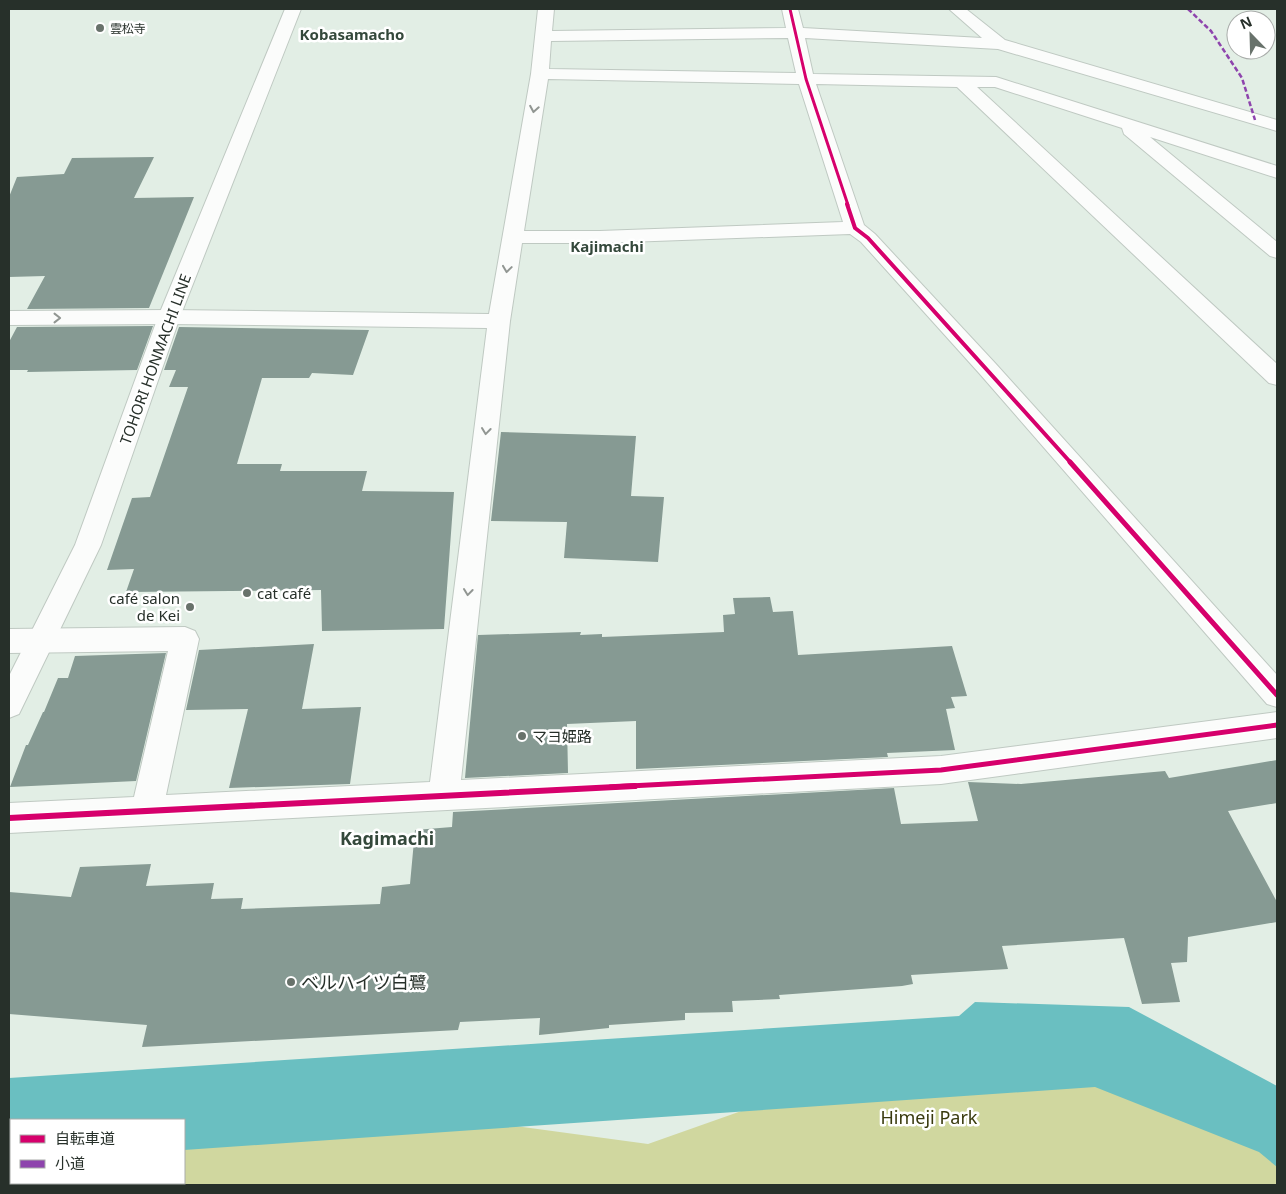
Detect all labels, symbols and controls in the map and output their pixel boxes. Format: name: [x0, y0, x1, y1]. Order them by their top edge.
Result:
north arrow: [1226, 10, 1276, 60]
text: N: [1237, 12, 1255, 34]
place label: 雲松寺: [110, 20, 146, 37]
marker: 雲松寺: [94, 22, 106, 34]
district label: Kobasamacho: [300, 24, 404, 44]
one-way arrow: [529, 105, 539, 114]
district label: Kajimachi: [570, 236, 644, 256]
one-way arrow: [502, 266, 513, 274]
street label: TOHORI HONMACHI LINE: [115, 271, 195, 447]
one-way arrow: [54, 313, 62, 323]
one-way arrow: [481, 427, 492, 435]
place label: cat café: [257, 583, 311, 603]
marker: cat café: [241, 587, 253, 599]
place label: café salon de Kei: [109, 588, 180, 625]
one-way arrow: [463, 588, 474, 596]
marker: café salon de Kei: [184, 601, 196, 613]
place label: マヨ姫路: [532, 726, 592, 746]
marker: マヨ姫路: [516, 730, 528, 742]
district label: Kagimachi: [340, 826, 434, 850]
place label: ベルハイツ白鷺: [301, 970, 427, 994]
marker: ベルハイツ白鷺: [285, 976, 297, 988]
park label: Himeji Park: [881, 1105, 978, 1129]
legend: [10, 1119, 185, 1184]
text: 自転車道: [55, 1128, 115, 1148]
text: 小道: [55, 1153, 85, 1173]

